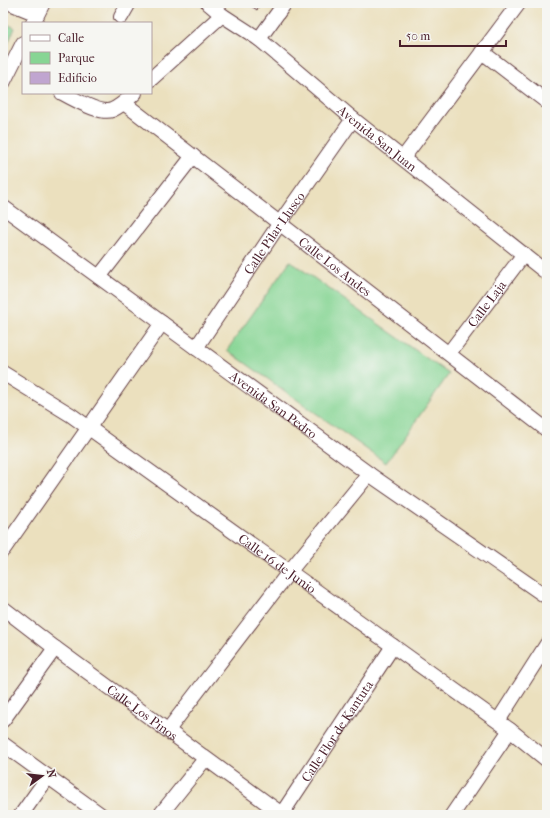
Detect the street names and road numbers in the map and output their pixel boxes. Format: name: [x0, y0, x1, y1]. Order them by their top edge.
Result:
street label: Avenida San Juan: [334, 101, 420, 175]
street label: Calle Pilar Llusco: [240, 188, 307, 277]
street label: Calle Los Andes: [296, 234, 375, 299]
street label: Calle Laja: [464, 277, 509, 330]
street label: Avenida San Pedro: [226, 367, 321, 441]
street label: Calle 16 de Junio: [236, 530, 319, 596]
street label: Calle Flor de Kantuta: [298, 676, 376, 784]
street label: Calle Los Pinos: [104, 681, 181, 743]

